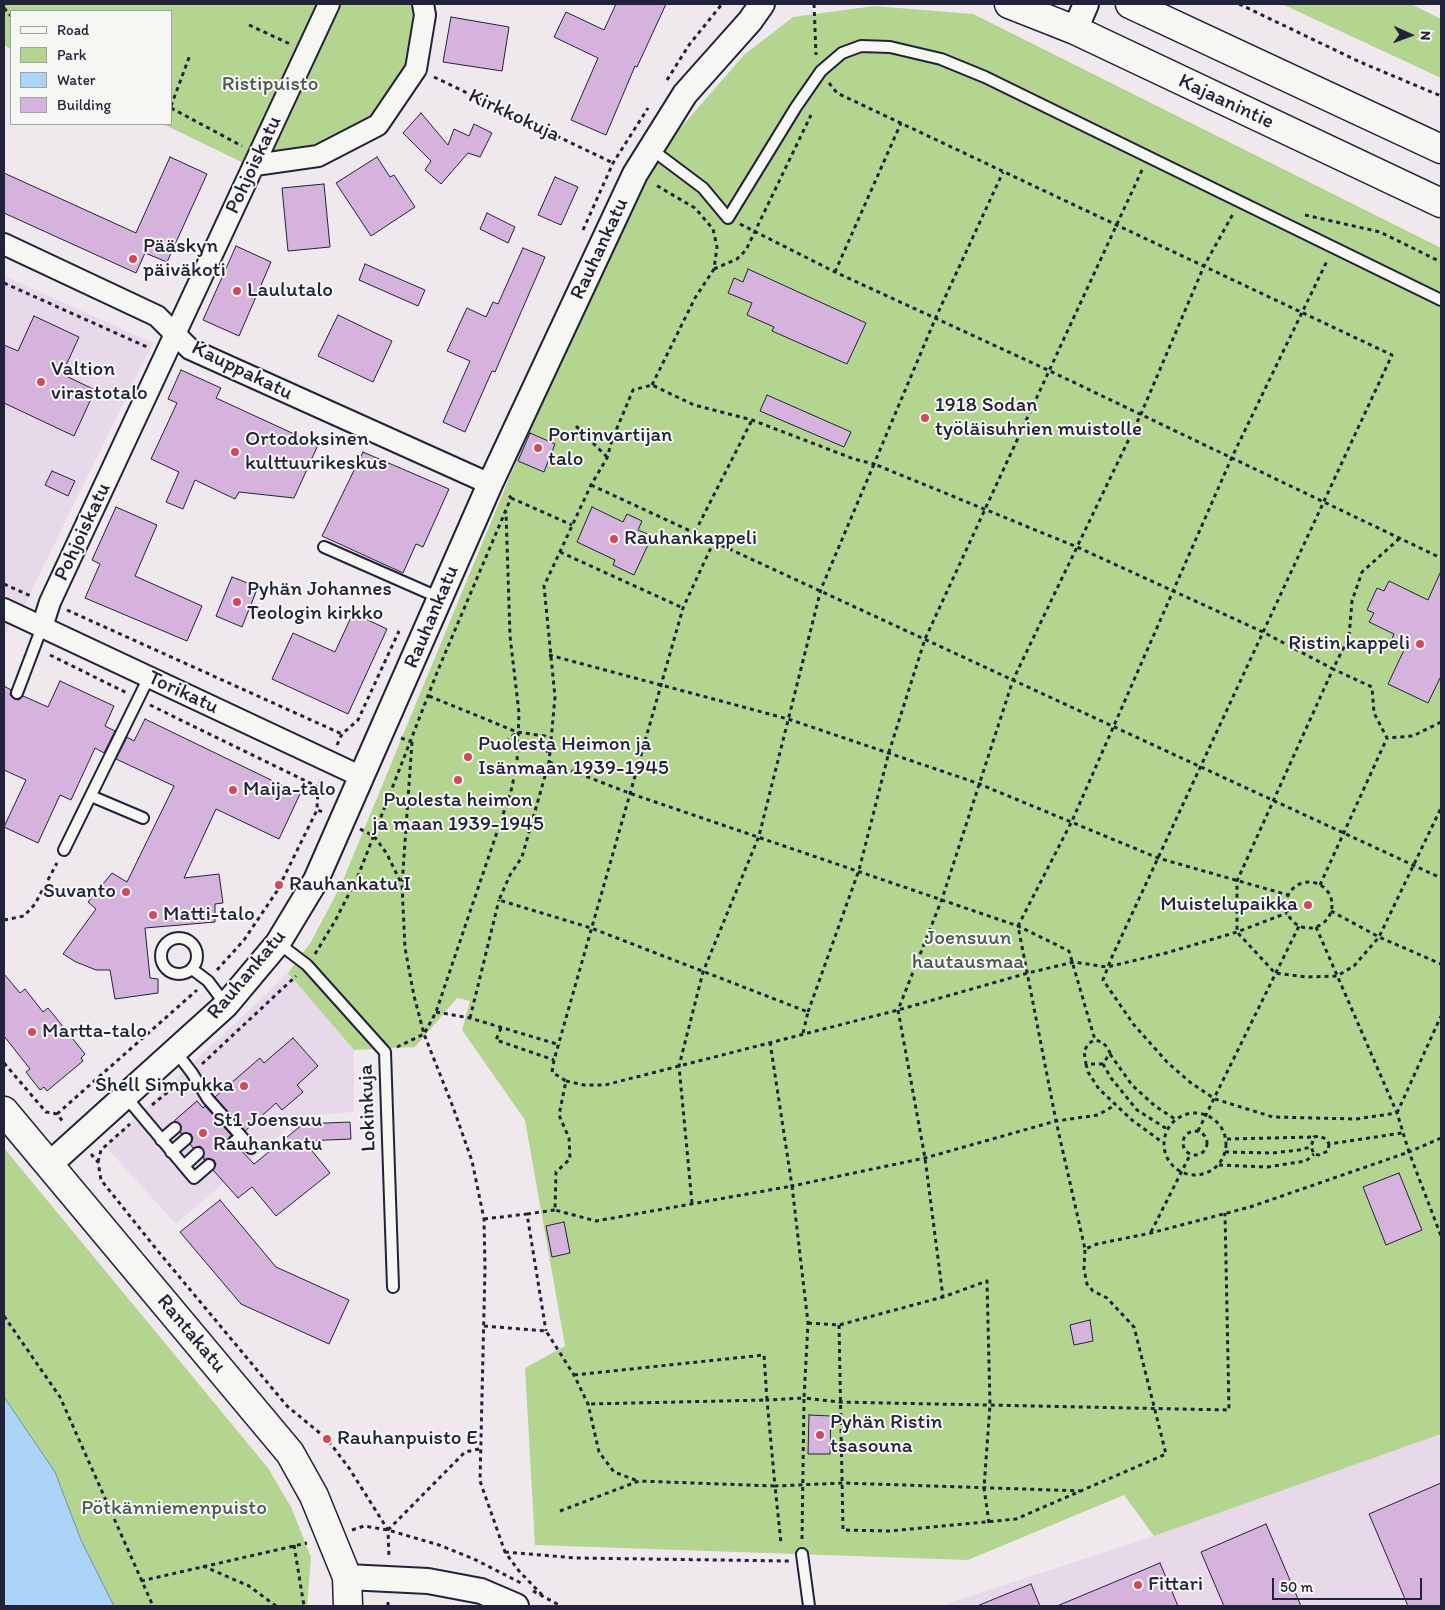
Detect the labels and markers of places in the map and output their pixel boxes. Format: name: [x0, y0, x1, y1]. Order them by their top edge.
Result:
place label: Pääskyn päiväkoti: [143, 234, 226, 284]
marker: Pääskyn päiväkoti: [127, 253, 139, 265]
place label: Laulutalo: [247, 278, 333, 304]
marker: Laulutalo: [231, 285, 243, 297]
place label: Valtion virastotalo: [51, 357, 148, 407]
marker: Valtion virastotalo: [35, 376, 47, 388]
place label: 1918 Sodan työläisuhrien muistolle: [935, 393, 1142, 443]
marker: 1918 Sodan työläisuhrien muistolle: [919, 412, 931, 424]
place label: Portinvartijan talo: [548, 423, 672, 473]
place label: Ortodoksinen kulttuurikeskus: [245, 427, 387, 477]
marker: Portinvartijan talo: [532, 442, 544, 454]
marker: Ortodoksinen kulttuurikeskus: [229, 446, 241, 458]
place label: Rauhankappeli: [624, 526, 757, 552]
marker: Rauhankappeli: [608, 533, 620, 545]
place label: Pyhän Johannes Teologin kirkko: [247, 577, 392, 627]
marker: Pyhän Johannes Teologin kirkko: [231, 596, 243, 608]
place label: Ristin kappeli: [1288, 631, 1410, 657]
marker: Ristin kappeli: [1414, 638, 1426, 650]
place label: Puolesta Heimon ja Isänmaan 1939-1945: [478, 732, 669, 782]
marker: Puolesta Heimon ja Isänmaan 1939-1945: [462, 751, 474, 763]
marker: Puolesta heimon ja maan 1939-1945: [452, 774, 464, 786]
place label: Maija-talo: [243, 777, 336, 803]
marker: Maija-talo: [227, 784, 239, 796]
place label: Puolesta heimon ja maan 1939-1945: [372, 788, 544, 838]
place label: Rauhankatu I: [289, 872, 411, 898]
place label: Suvanto: [43, 879, 116, 905]
marker: Rauhankatu I: [273, 879, 285, 891]
marker: Suvanto: [120, 886, 132, 898]
place label: Muistelupaikka: [1160, 892, 1298, 918]
marker: Muistelupaikka: [1302, 899, 1314, 911]
place label: Matti-talo: [163, 902, 255, 928]
marker: Matti-talo: [147, 909, 159, 921]
place label: Martta-talo: [42, 1019, 147, 1045]
marker: Martta-talo: [26, 1026, 38, 1038]
place label: Shell Simpukka: [95, 1073, 234, 1099]
marker: Shell Simpukka: [238, 1080, 250, 1092]
place label: St1 Joensuu Rauhankatu: [213, 1108, 323, 1158]
marker: St1 Joensuu Rauhankatu: [197, 1127, 209, 1139]
place label: Pyhän Ristin tsasouna: [830, 1410, 942, 1460]
place label: Rauhanpuisto E: [337, 1426, 478, 1452]
marker: Pyhän Ristin tsasouna: [814, 1429, 826, 1441]
marker: Rauhanpuisto E: [321, 1433, 333, 1445]
place label: Fittari: [1148, 1572, 1203, 1598]
marker: Fittari: [1132, 1579, 1144, 1591]

